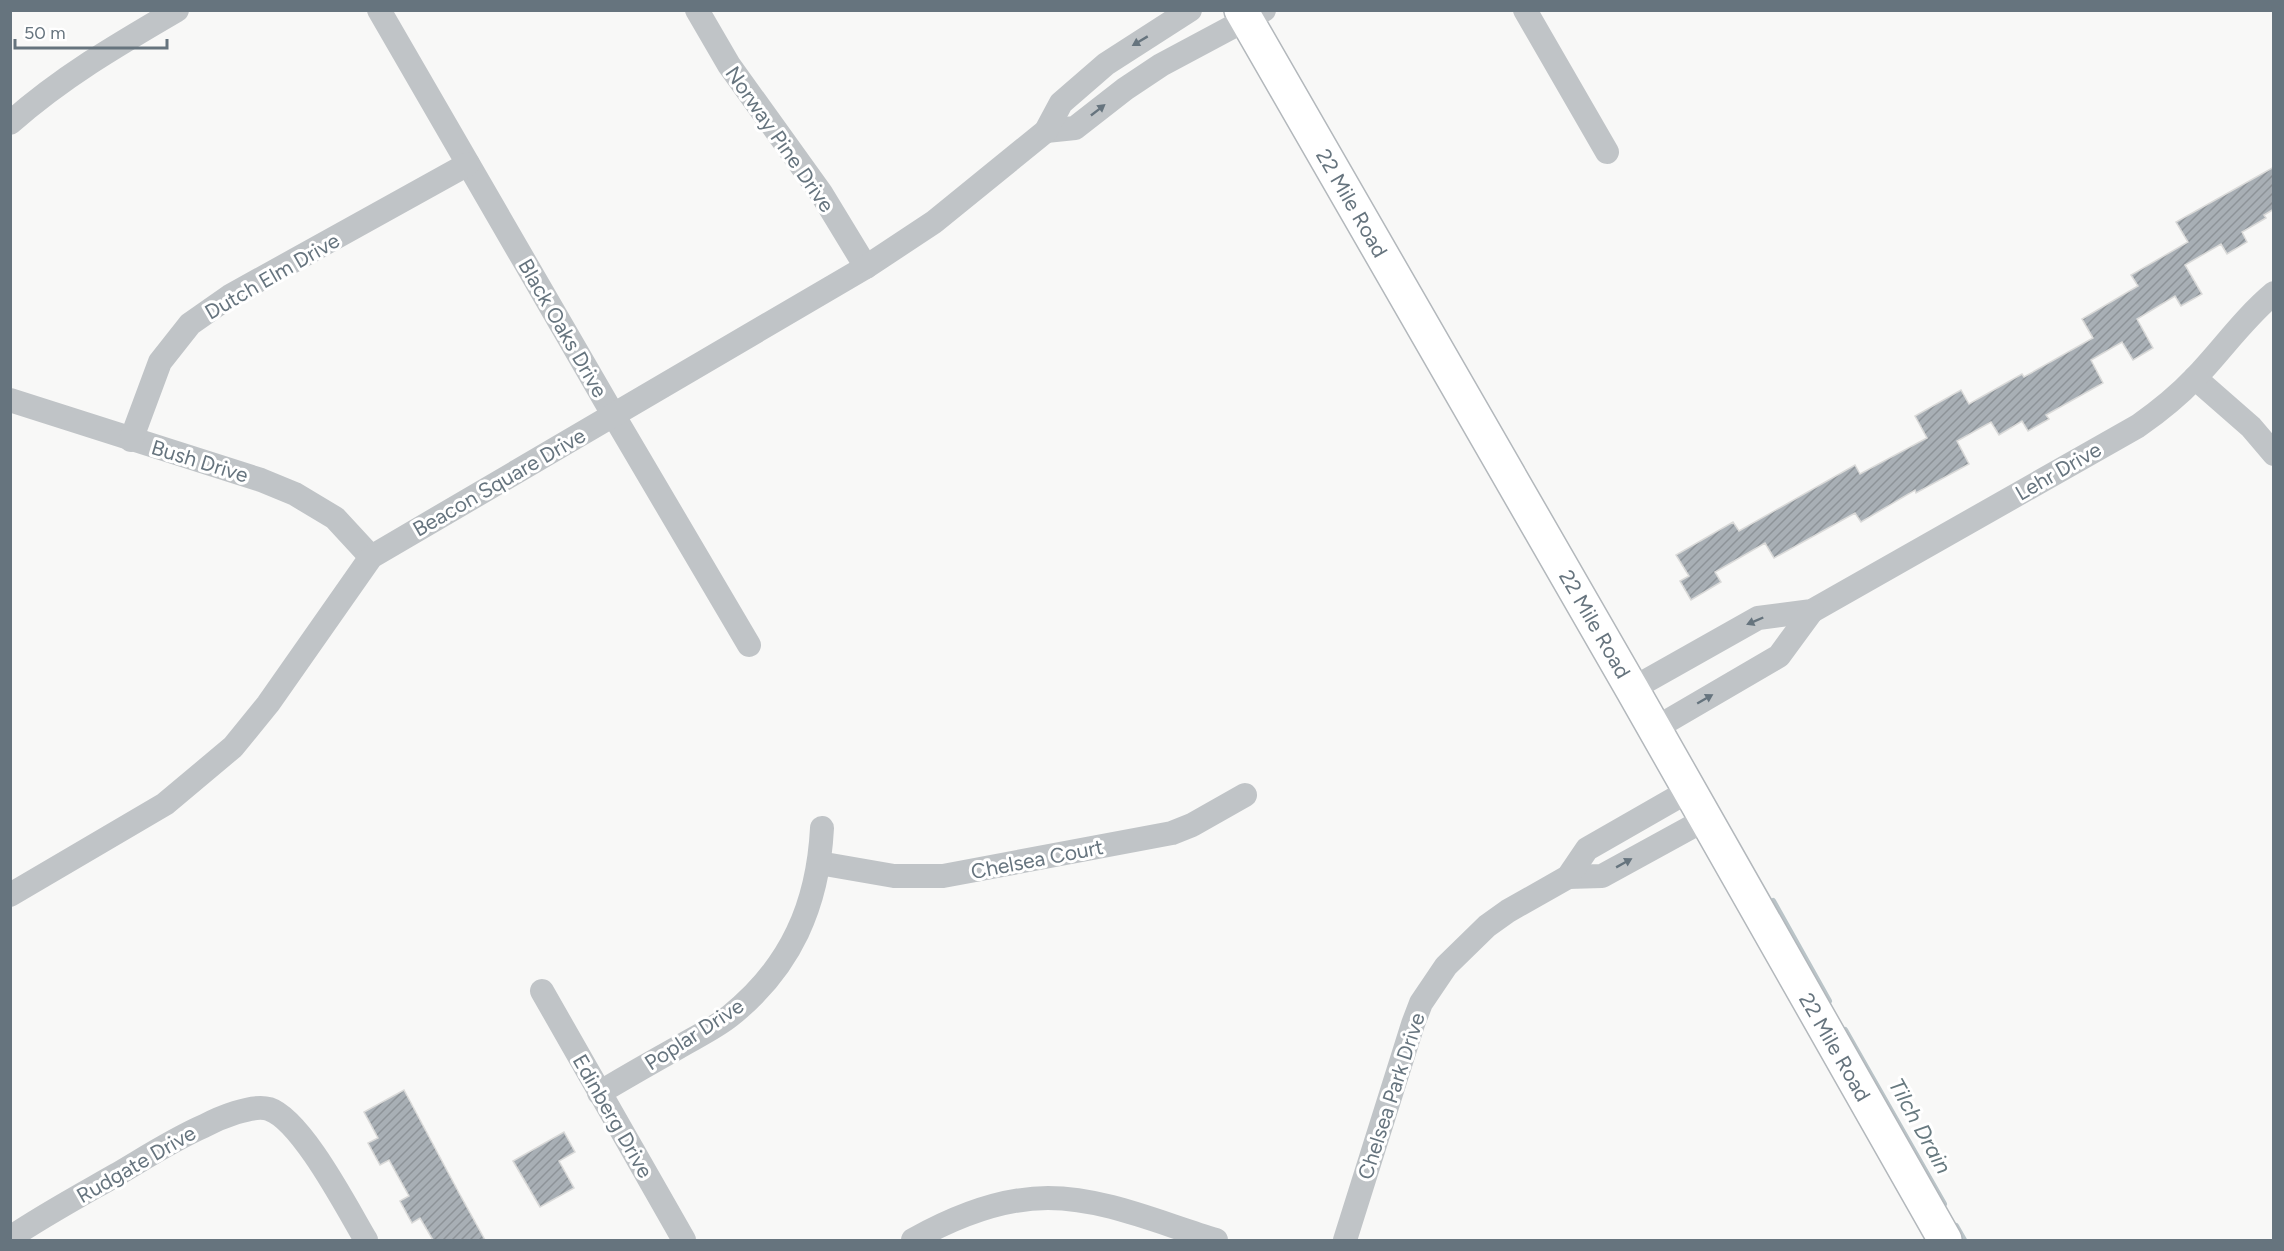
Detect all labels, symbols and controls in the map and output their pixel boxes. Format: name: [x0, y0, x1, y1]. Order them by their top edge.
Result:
scale bar: [15, 12, 166, 50]
text: 50 m: [24, 22, 66, 44]
one-way arrow: [1132, 36, 1149, 47]
street label: Norway Pine Drive: [720, 61, 840, 217]
one-way arrow: [1090, 104, 1106, 116]
street label: 22 Mile Road: [1311, 144, 1393, 262]
street label: Dutch Elm Drive: [200, 227, 344, 325]
street label: Black Oaks Drive: [513, 254, 613, 402]
street label: Beacon Square Drive: [408, 422, 590, 542]
street label: Bush Drive: [149, 434, 251, 488]
street label: Lehr Drive: [2011, 436, 2105, 506]
street label: 22 Mile Road: [1554, 565, 1636, 683]
one-way arrow: [1745, 616, 1763, 626]
one-way arrow: [1697, 694, 1714, 704]
street label: Chelsea Court: [969, 834, 1105, 884]
one-way arrow: [1616, 858, 1633, 868]
street label: 22 Mile Road: [1794, 988, 1876, 1106]
street label: Poplar Drive: [640, 993, 748, 1075]
street label: Chelsea Park Drive: [1352, 1009, 1430, 1183]
street label: Edinberg Drive: [568, 1050, 658, 1182]
water label: Tilch Drain: [1883, 1074, 1957, 1178]
street label: Rudgate Drive: [72, 1120, 200, 1208]

